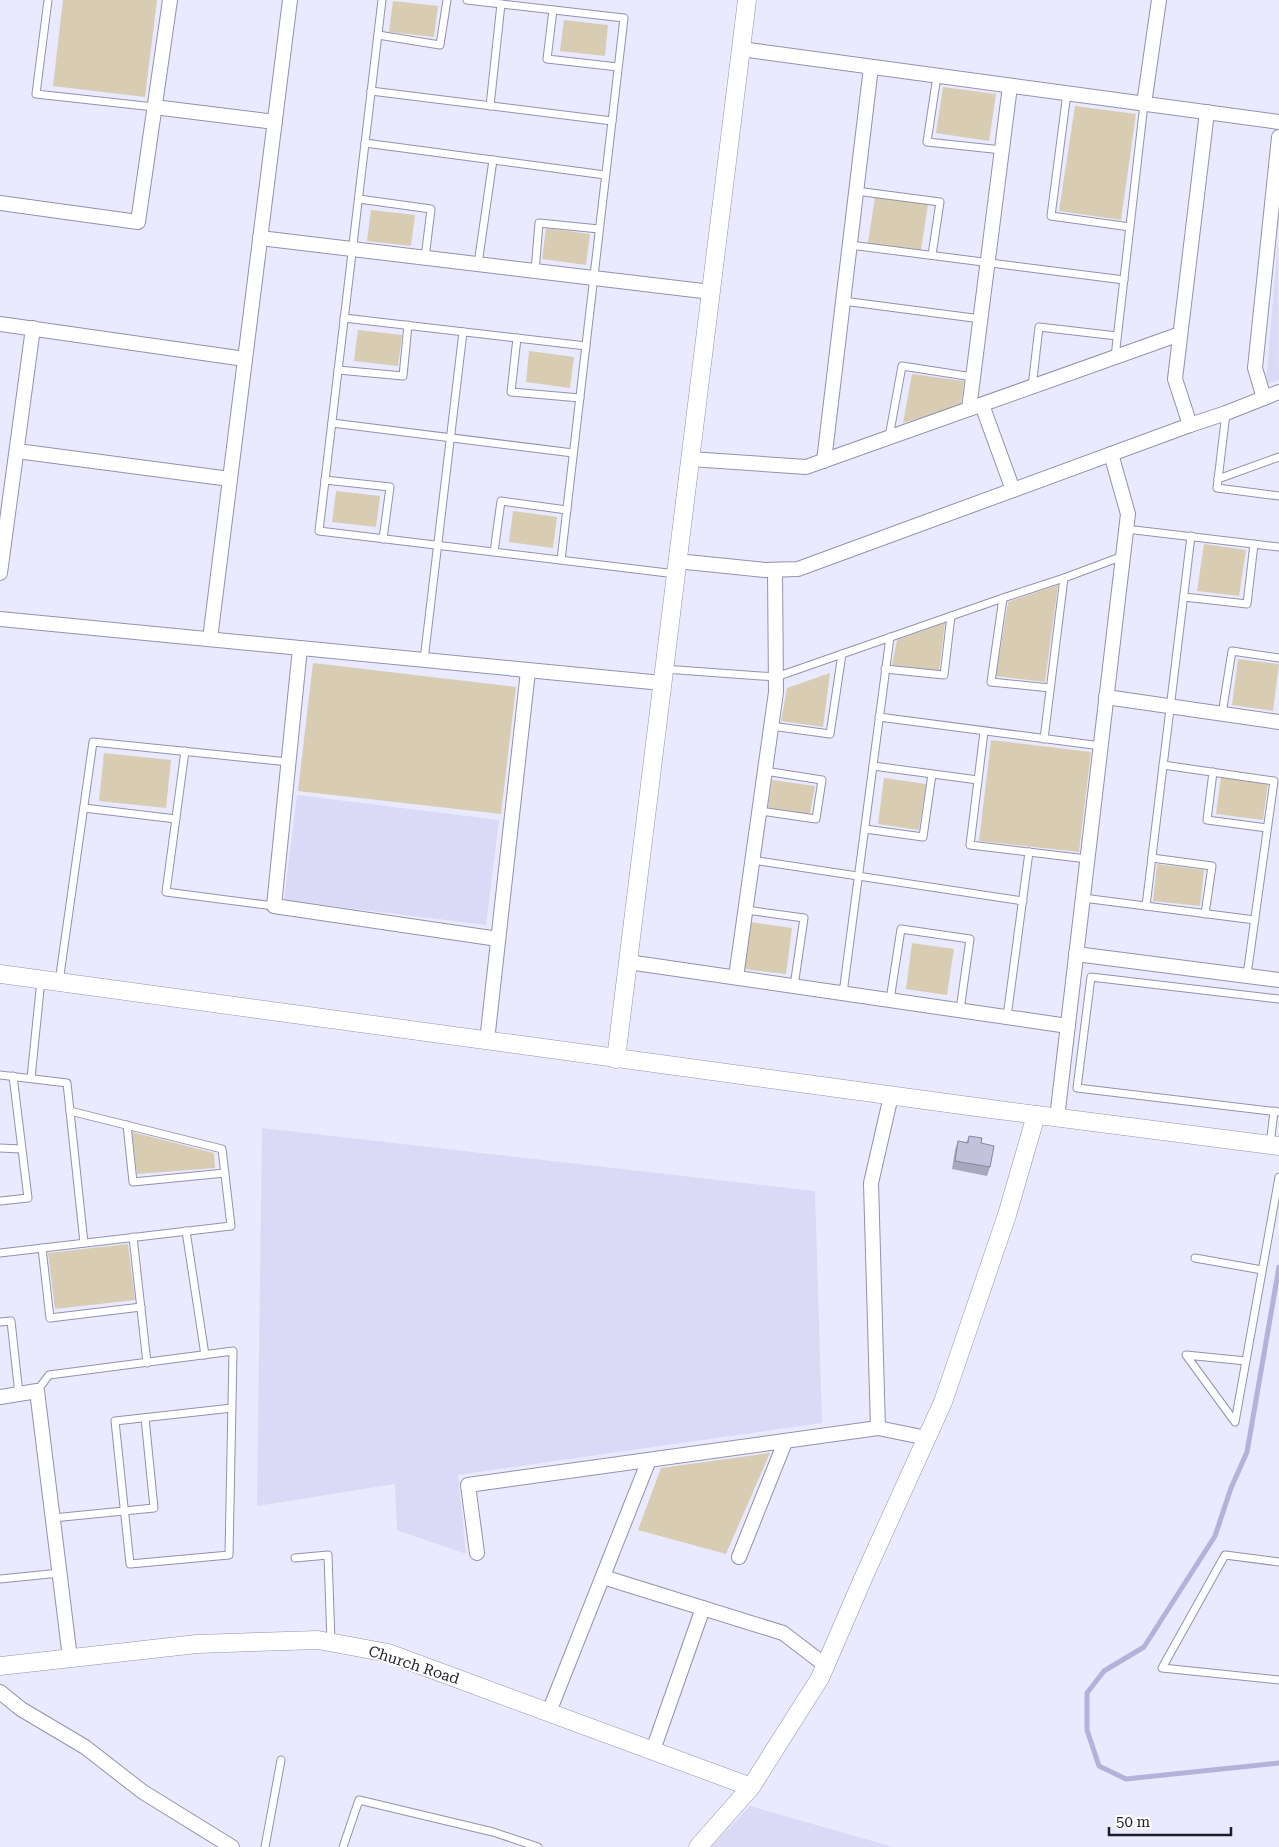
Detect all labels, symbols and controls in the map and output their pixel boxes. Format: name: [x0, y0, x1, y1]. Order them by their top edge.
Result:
street label: Church Road: [366, 1642, 462, 1688]
scale bar: [1109, 1804, 1232, 1836]
text: 50 m: [1116, 1813, 1151, 1831]

